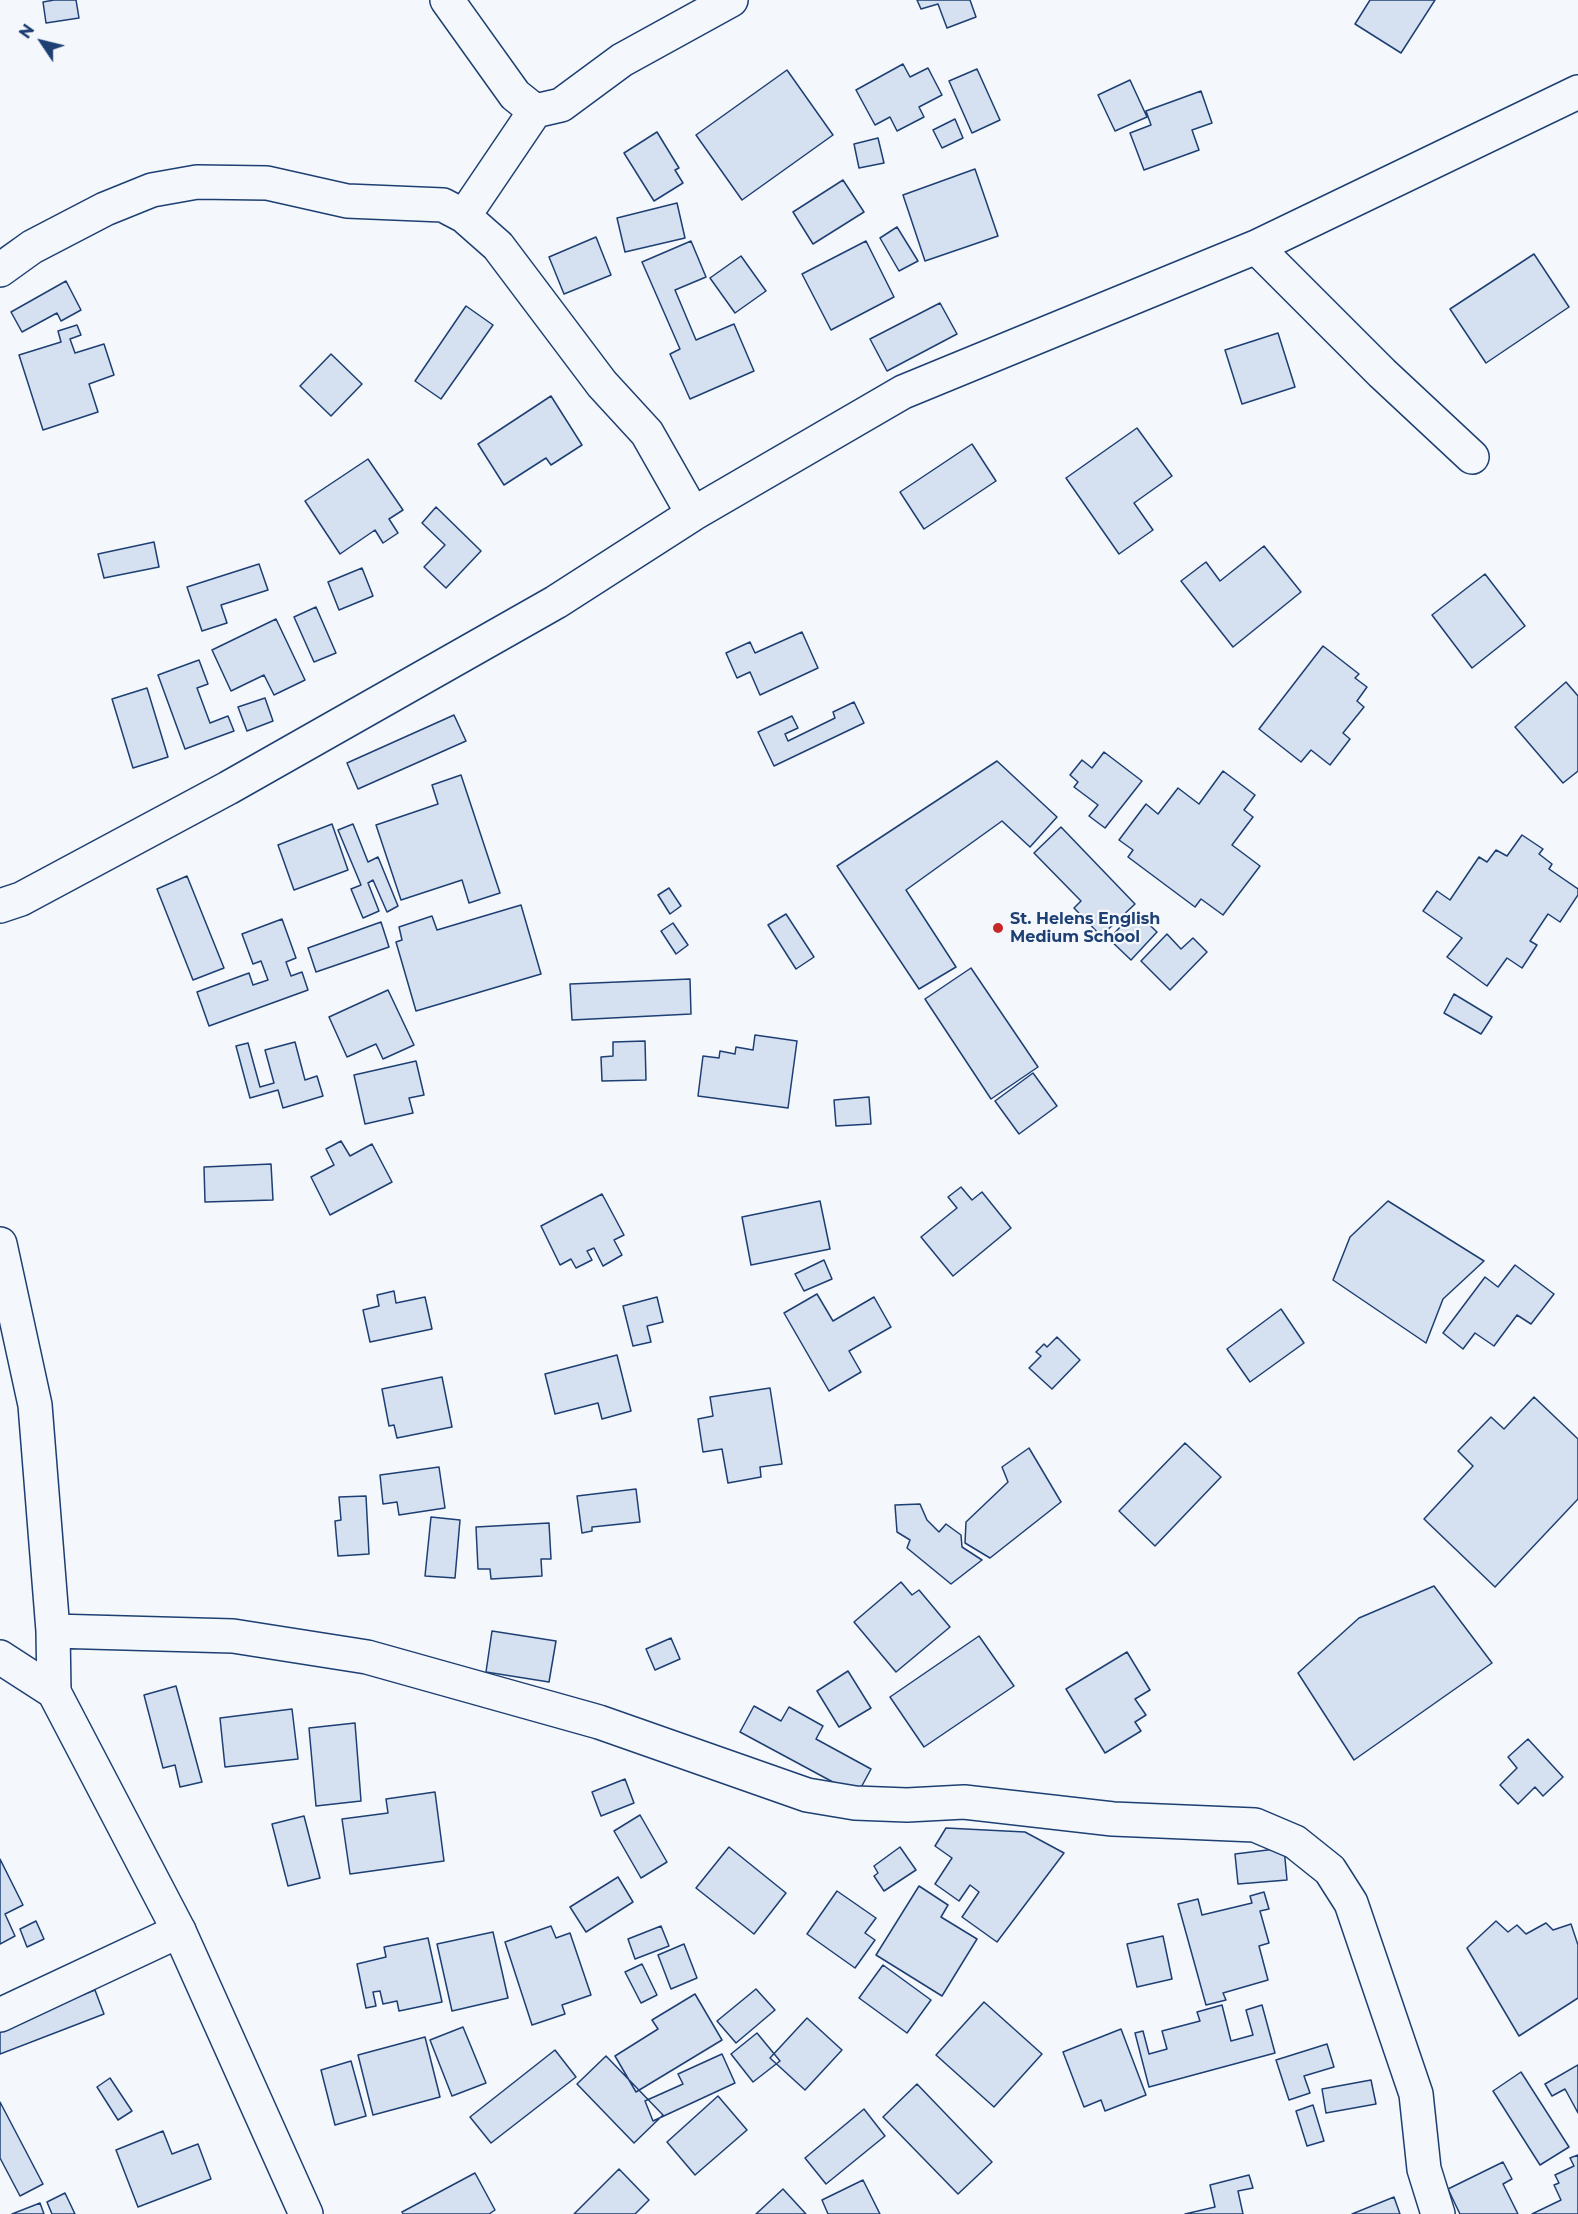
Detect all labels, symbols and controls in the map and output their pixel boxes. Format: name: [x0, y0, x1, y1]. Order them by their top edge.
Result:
north arrow: [12, 12, 72, 72]
text: N: [15, 21, 38, 42]
place label: St. Helens English Medium School: [1010, 909, 1160, 947]
marker: St. Helens English Medium School: [991, 921, 1005, 935]

